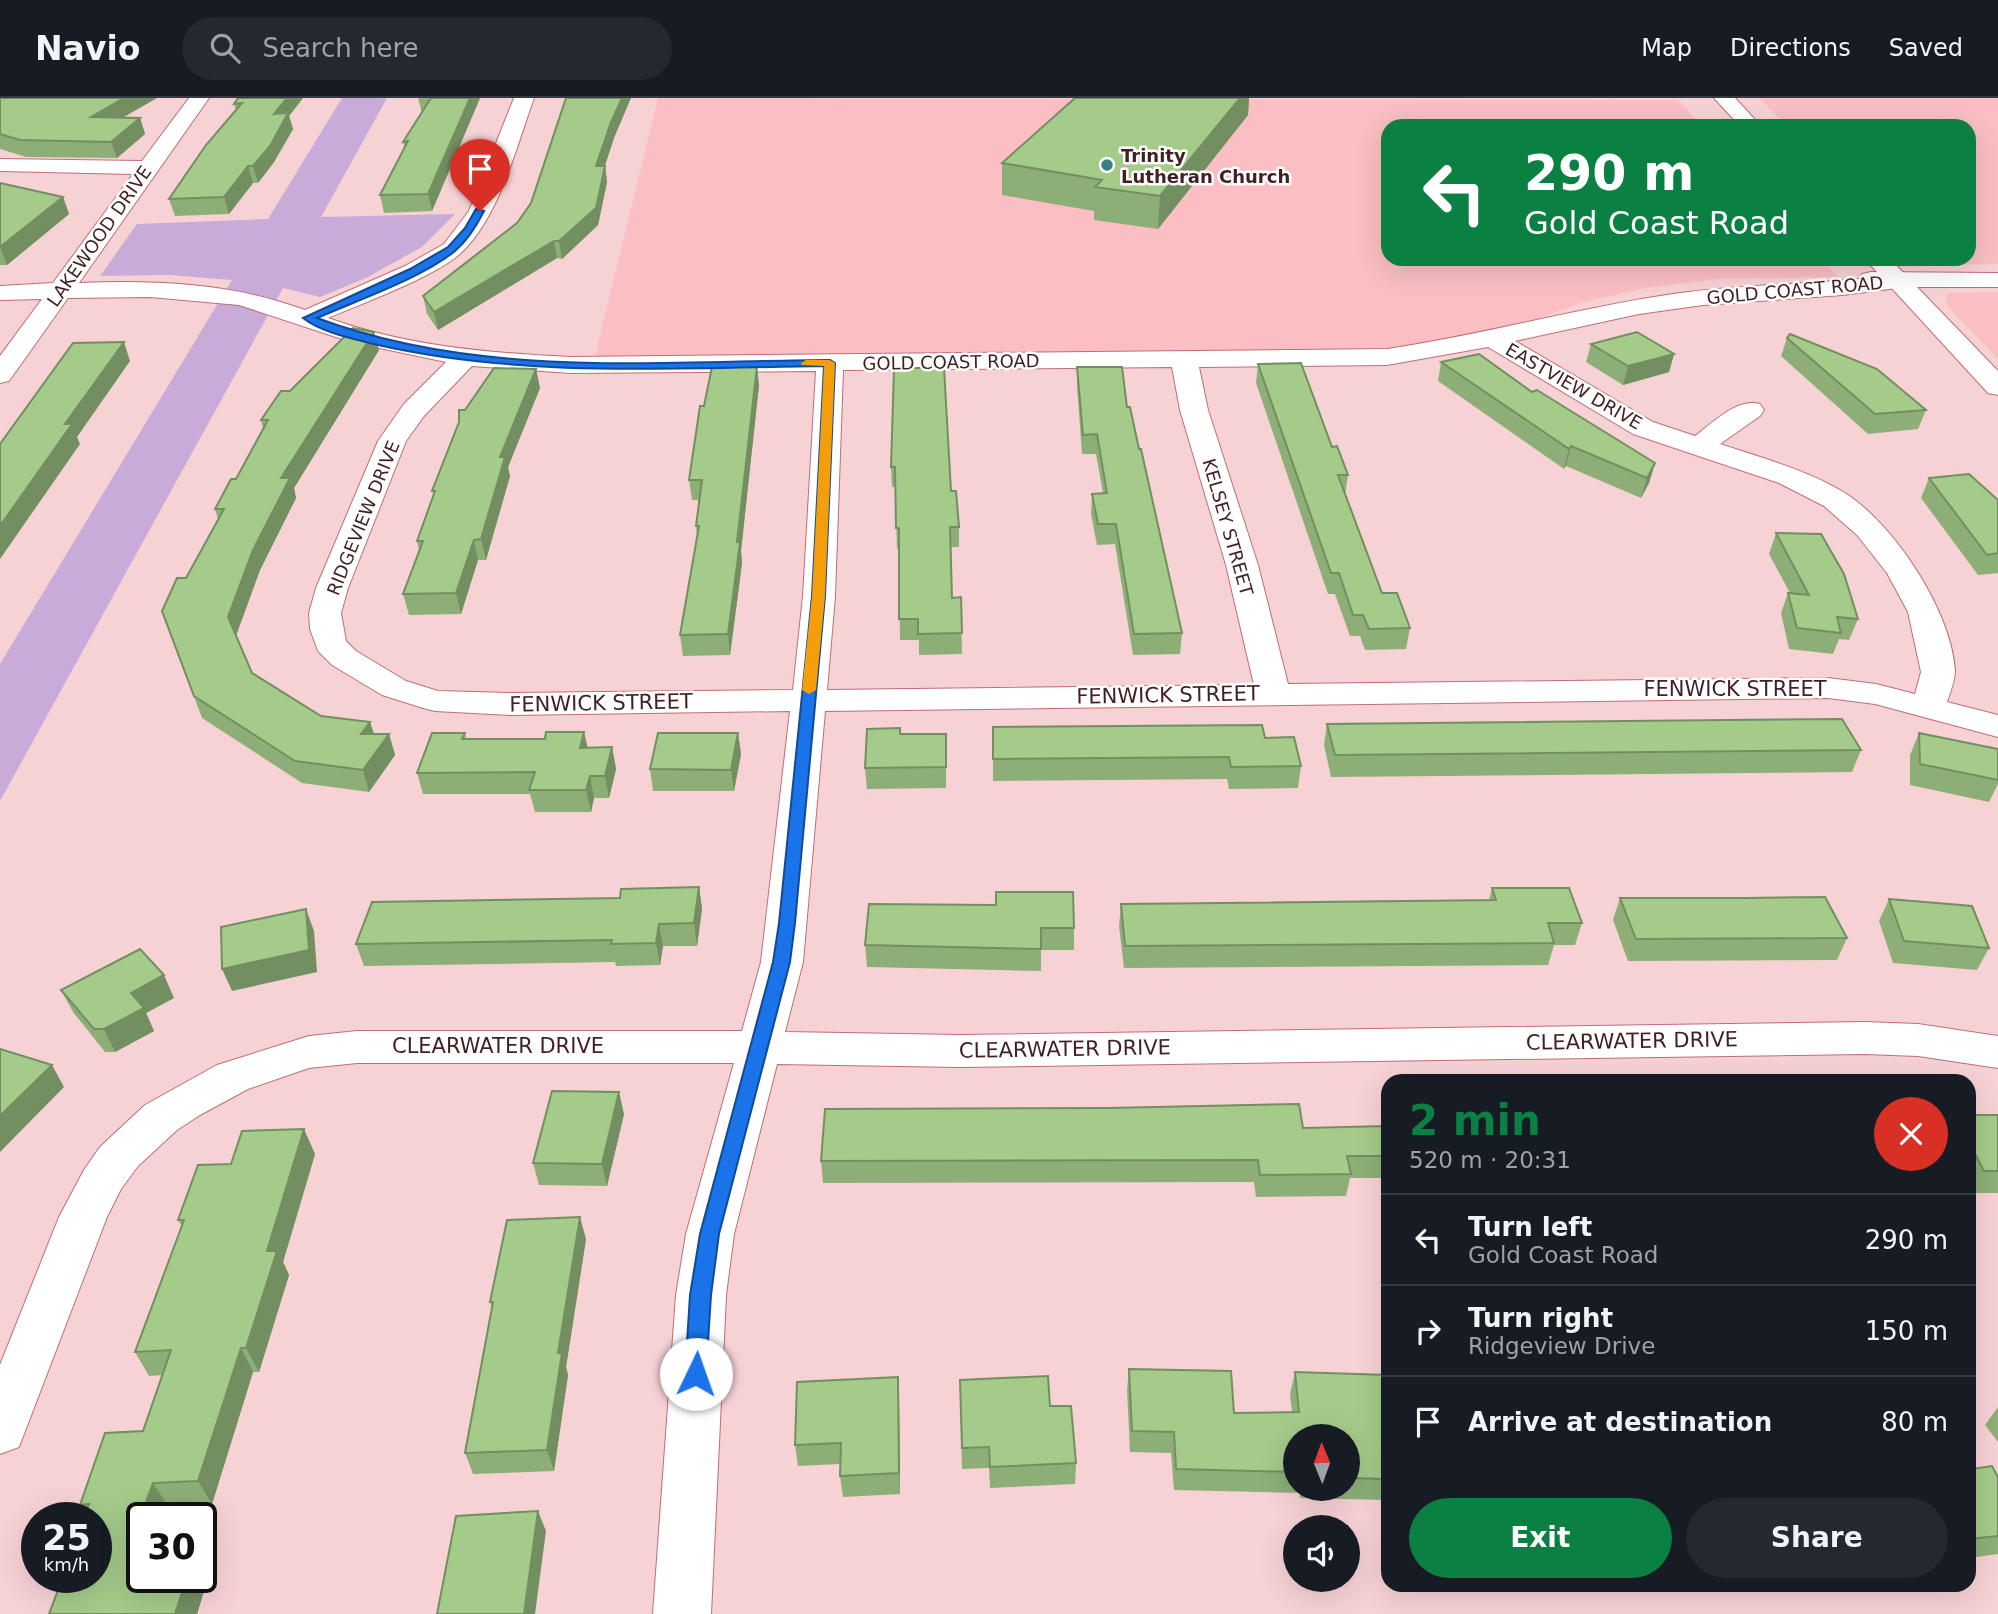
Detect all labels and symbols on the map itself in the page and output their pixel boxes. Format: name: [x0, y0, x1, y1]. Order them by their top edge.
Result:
pin: [450, 139, 510, 211]
place label: Trinity Lutheran Church: [1121, 145, 1290, 187]
marker: Trinity Lutheran Church: [1099, 157, 1115, 173]
street label: LAKEWOOD DRIVE: [43, 162, 155, 310]
street label: GOLD COAST ROAD: [1706, 272, 1884, 308]
street label: EASTVIEW DRIVE: [1502, 338, 1646, 434]
street label: GOLD COAST ROAD: [862, 350, 1040, 374]
street label: RIDGEVIEW DRIVE: [322, 438, 404, 598]
street label: KELSEY STREET: [1198, 456, 1258, 599]
street label: FENWICK STREET: [1643, 677, 1827, 701]
street label: FENWICK STREET: [1076, 681, 1260, 709]
street label: FENWICK STREET: [509, 689, 693, 717]
street label: CLEARWATER DRIVE: [1526, 1027, 1738, 1055]
street label: CLEARWATER DRIVE: [392, 1034, 604, 1058]
street label: CLEARWATER DRIVE: [959, 1035, 1171, 1063]
position arrow: [659, 1337, 733, 1411]
north arrow: [1283, 1424, 1360, 1502]
speed limit sign: 30: [126, 1502, 217, 1593]

